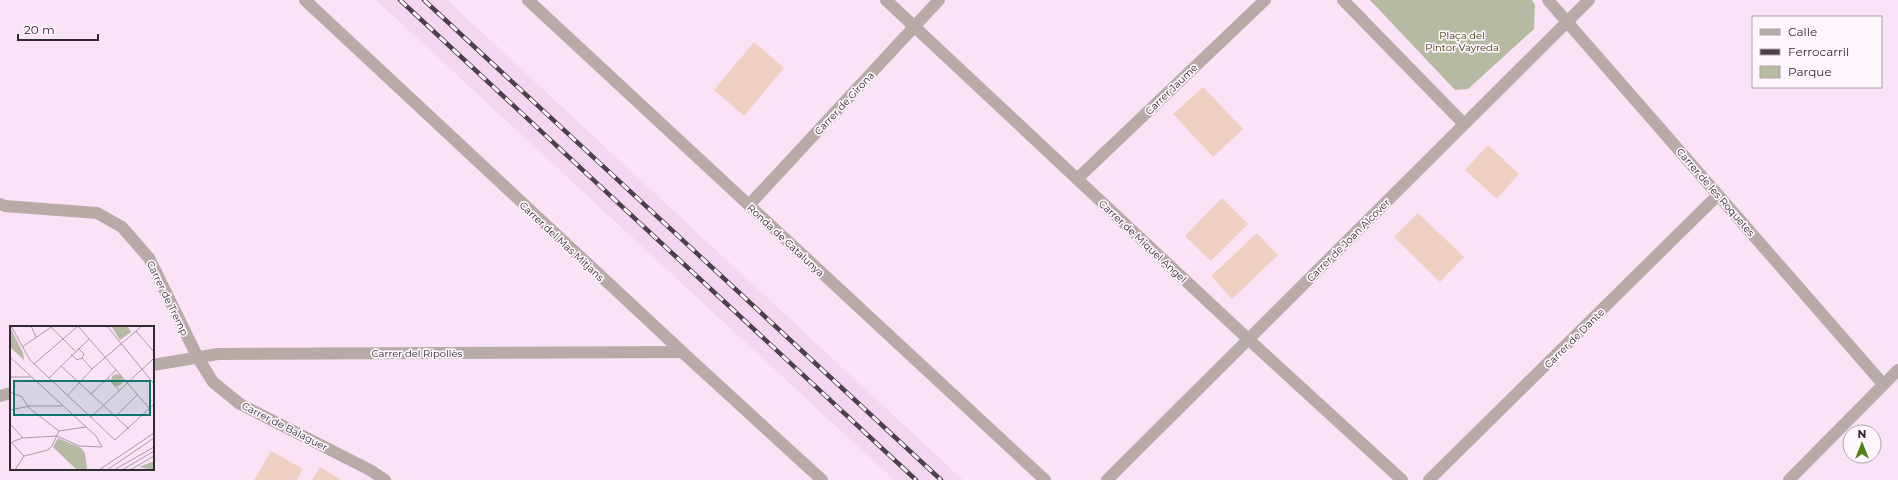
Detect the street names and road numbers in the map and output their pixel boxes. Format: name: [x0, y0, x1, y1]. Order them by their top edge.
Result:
street label: Carrer Jaume: [1142, 61, 1200, 118]
street label: Carrer de Girona: [812, 69, 877, 138]
street label: Carrer de les Roquetes: [1674, 145, 1758, 239]
street label: Carrer de Joan Alcover: [1304, 196, 1393, 285]
street label: Carrer de Miquel Angel: [1096, 197, 1189, 285]
street label: Carrer del Mas Mitjans: [517, 199, 607, 284]
street label: Ronda de Catalunya: [744, 201, 827, 279]
street label: Carrer de Tremp: [144, 259, 191, 338]
street label: Carrer de Dante: [1542, 306, 1607, 371]
street label: Carrer del Ripollès: [372, 347, 463, 360]
street label: Carrer de Balaguer: [240, 399, 330, 454]

